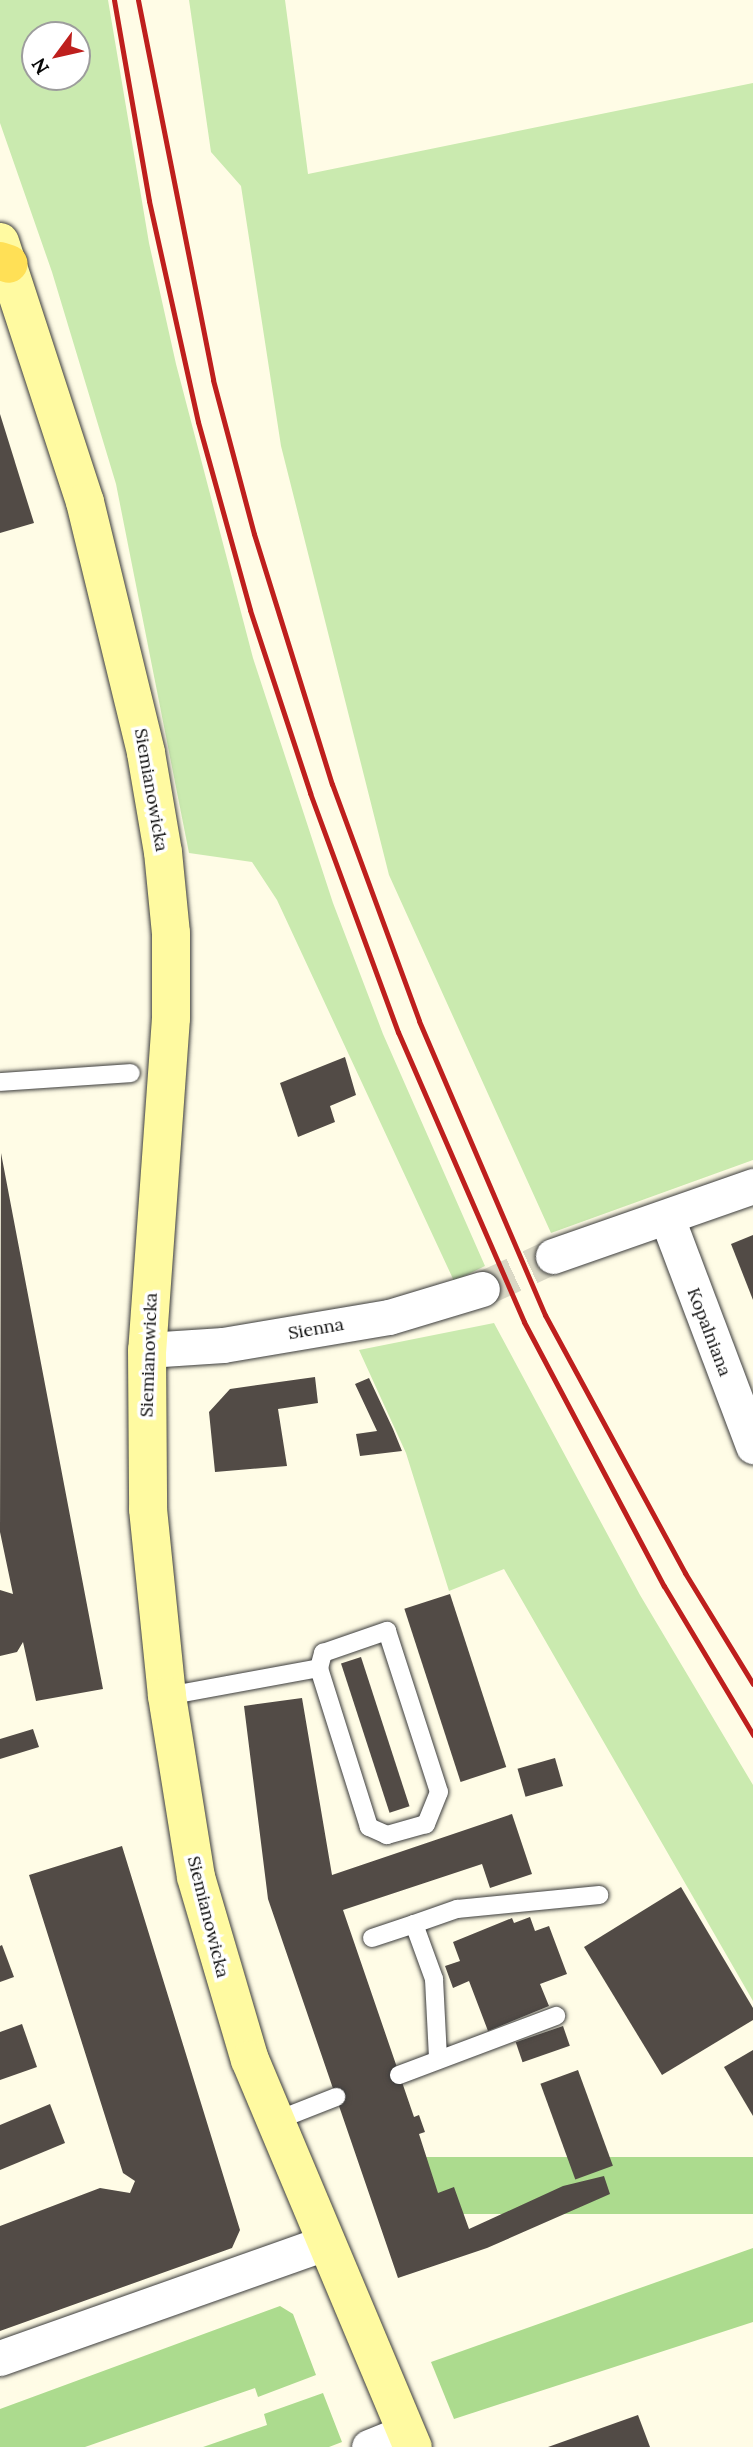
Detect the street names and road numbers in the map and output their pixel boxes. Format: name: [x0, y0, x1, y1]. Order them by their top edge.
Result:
street label: Siemianowicka: [130, 727, 172, 853]
street label: Kopalniana: [682, 1285, 736, 1379]
street label: Siemianowicka: [136, 1292, 162, 1418]
street label: Sienna: [287, 1313, 345, 1345]
street label: Siemianowicka: [182, 1854, 234, 1980]

